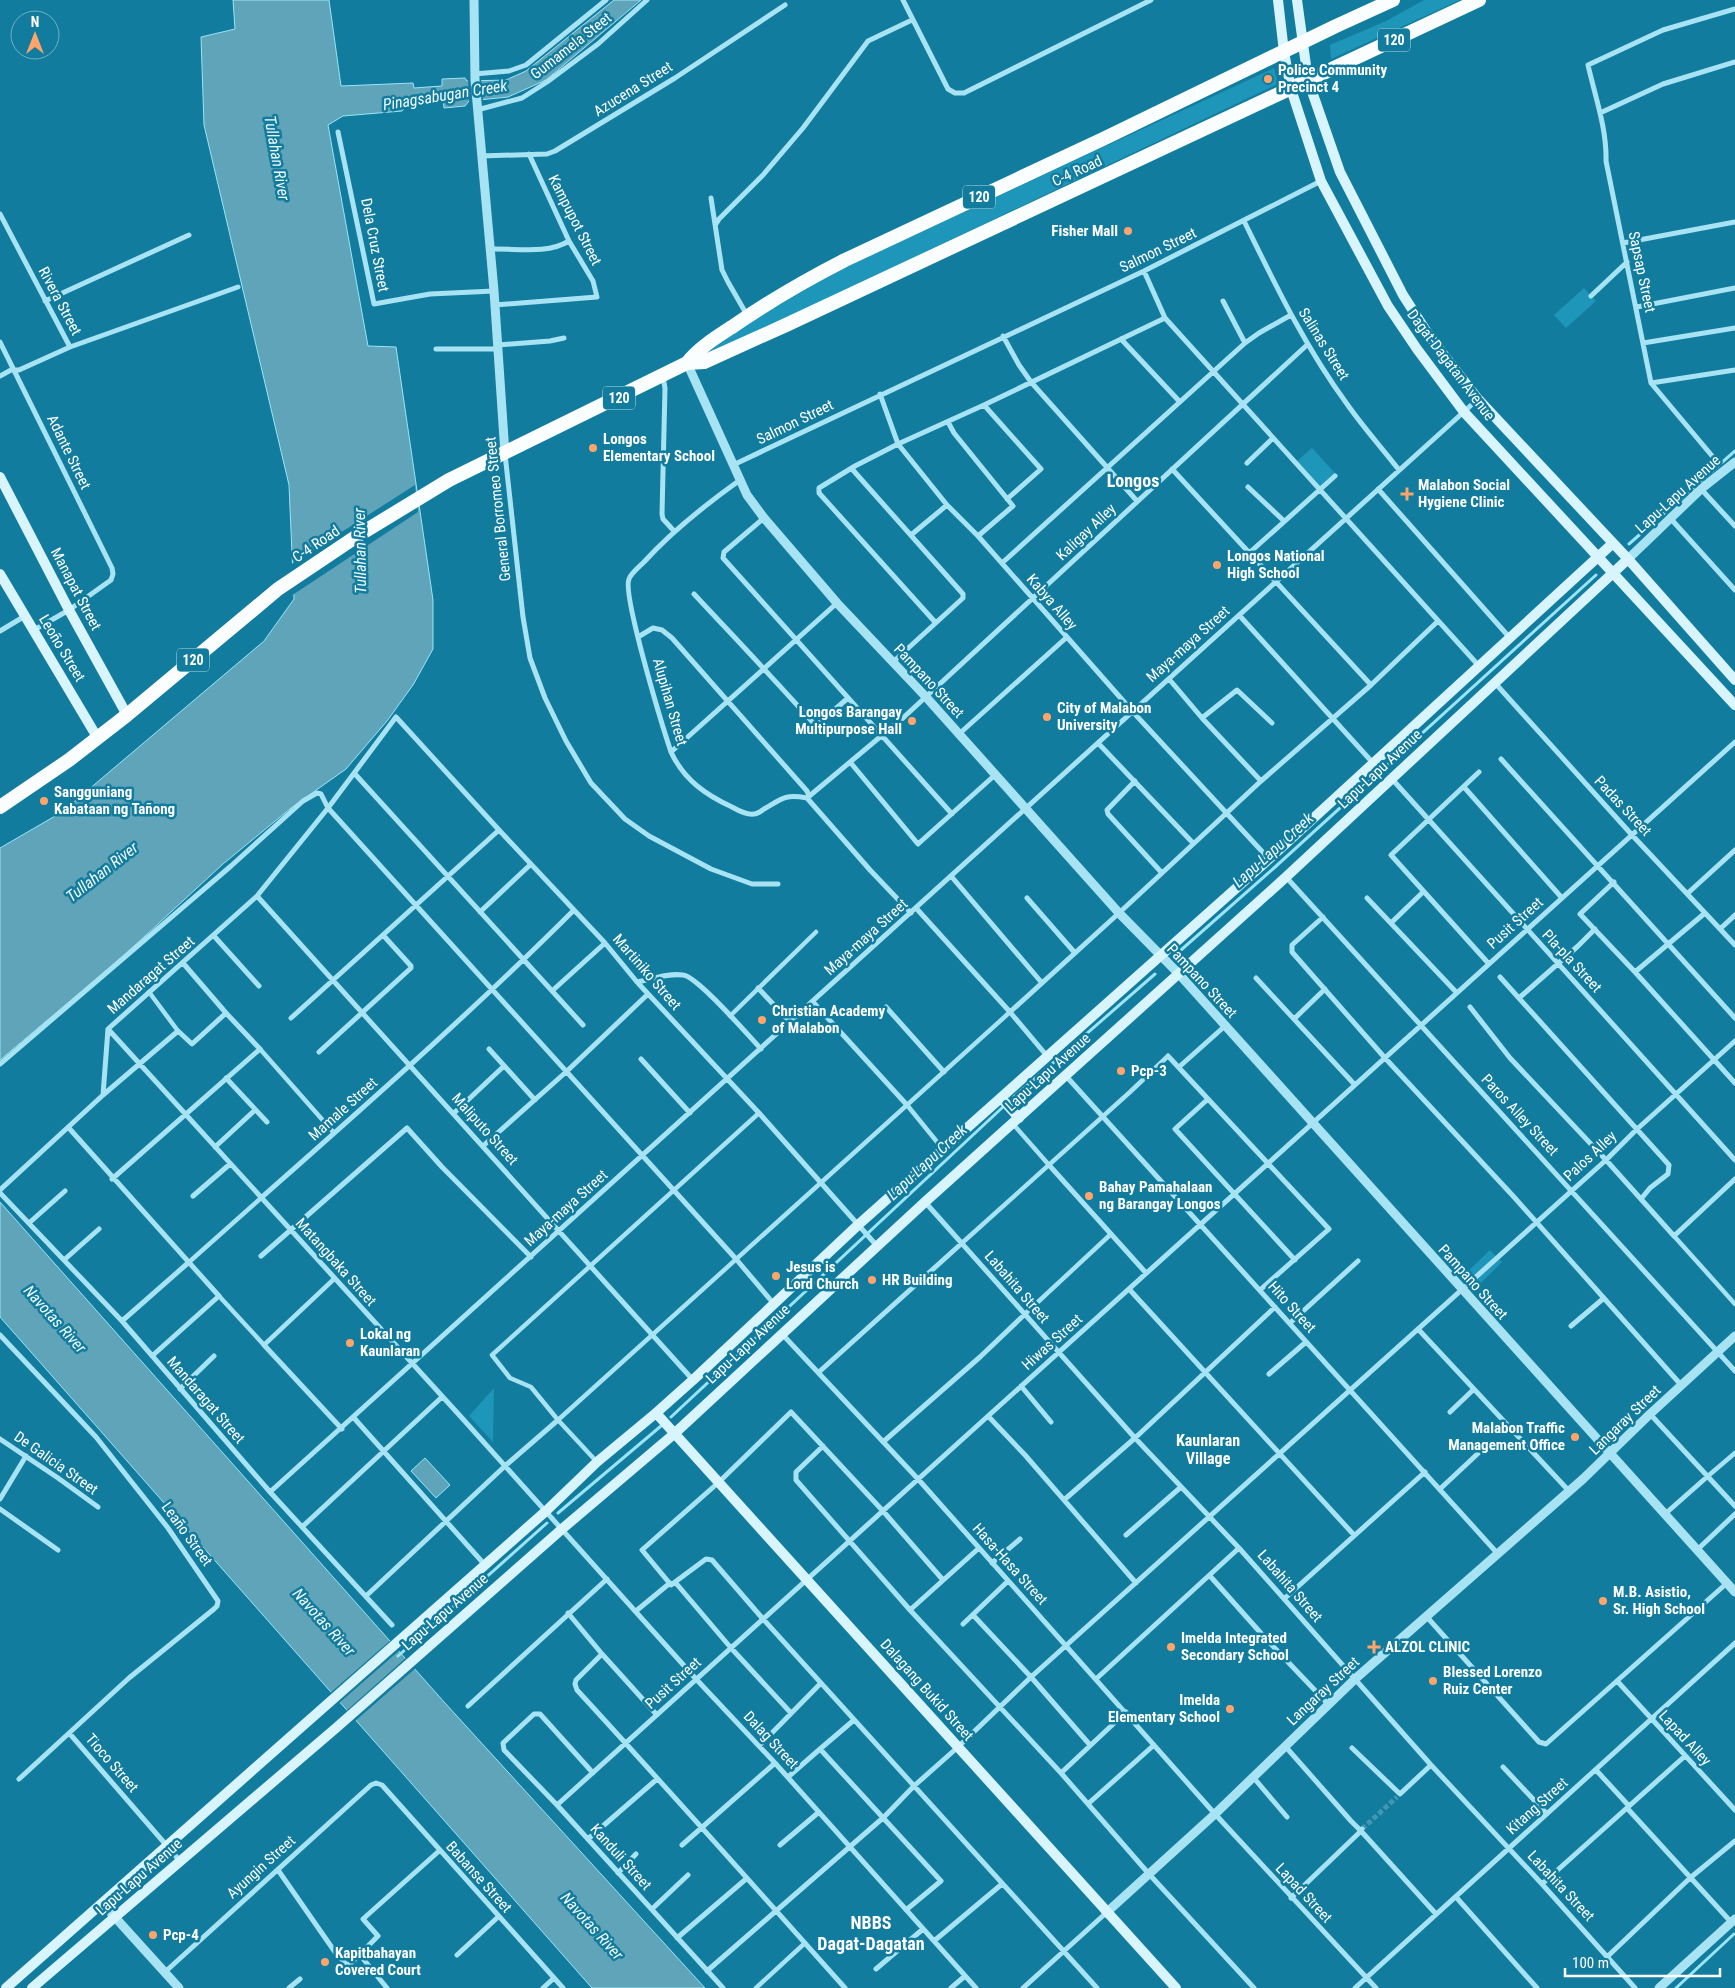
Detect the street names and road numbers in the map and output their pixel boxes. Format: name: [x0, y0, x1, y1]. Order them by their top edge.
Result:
street label: Gumamela Steet: [527, 9, 615, 83]
road number: 120: [1378, 28, 1410, 52]
street label: Azucena Street: [590, 58, 676, 120]
street label: C-4 Road: [1049, 152, 1105, 190]
street label: Kampupot Street: [544, 172, 606, 268]
road number: 120: [963, 186, 995, 208]
street label: Dela Cruz Street: [357, 197, 393, 293]
street label: Salmon Street: [1117, 224, 1199, 276]
street label: Sapsap Street: [1625, 230, 1659, 314]
street label: Rivera Street: [34, 264, 86, 338]
street label: Salinas Street: [1295, 305, 1353, 383]
street label: Dagat-Dagatan Avenue: [1403, 306, 1499, 424]
road number: 120: [603, 386, 635, 409]
street label: Salmon Street: [754, 396, 836, 448]
street label: Adante Street: [43, 412, 95, 492]
street label: General Borromeo Street: [481, 436, 515, 582]
street label: Lapu-Lapu Avenue: [1632, 451, 1724, 537]
street label: Kaligay Alley: [1052, 500, 1120, 564]
street label: C-4 Road: [289, 522, 343, 566]
street label: Manapat Street: [47, 545, 105, 633]
street label: Kabya Alley: [1023, 570, 1081, 634]
street label: Maya-maya Street: [1143, 602, 1233, 686]
street label: Leoño Street: [35, 611, 89, 685]
street label: Pampano Street: [890, 640, 968, 722]
road number: 120: [177, 648, 209, 672]
street label: Alupihan Street: [649, 656, 691, 748]
street label: Lapu-Lapu Avenue: [1334, 725, 1426, 813]
street label: Padas Street: [1591, 772, 1655, 840]
street label: Pusit Street: [1483, 893, 1547, 953]
street label: Maya-maya Street: [821, 895, 911, 979]
street label: Pla-pla Street: [1538, 926, 1606, 996]
street label: Martiniko Street: [609, 930, 685, 1014]
street label: Mandaragat Street: [104, 932, 198, 1018]
street label: Pampano Street: [1163, 940, 1241, 1022]
street label: Lapu-Lapu Avenue: [1002, 1029, 1094, 1115]
street label: Paros Alley Street: [1478, 1070, 1562, 1160]
street label: Mamale Street: [305, 1074, 381, 1144]
street label: Maliputo Street: [448, 1089, 522, 1169]
street label: Palos Alley: [1560, 1127, 1620, 1185]
street label: Maya-maya Street: [521, 1166, 611, 1250]
street label: Matangbaka Street: [292, 1214, 380, 1310]
street label: Pampano Street: [1435, 1241, 1511, 1323]
street label: Labahita Street: [981, 1247, 1053, 1327]
street label: Hito Street: [1264, 1278, 1320, 1336]
street label: Lapu-Lapu Avenue: [702, 1300, 794, 1388]
street label: Hiwas Street: [1018, 1310, 1086, 1374]
street label: Mandaragat Street: [163, 1353, 249, 1447]
street label: Langaray Street: [1586, 1381, 1664, 1459]
street label: De Galicia Street: [11, 1427, 101, 1499]
street label: Leaño Street: [158, 1498, 216, 1570]
street label: Hasa-Hasa Street: [969, 1520, 1051, 1608]
street label: Labahita Street: [1254, 1546, 1326, 1626]
street label: Lapu-Lapu Avenue: [398, 1570, 492, 1654]
street label: Dalagang Bukid Street: [877, 1635, 977, 1745]
street label: Pusit Street: [641, 1653, 705, 1713]
street label: Langaray Street: [1283, 1653, 1363, 1729]
street label: Dalag Street: [740, 1707, 802, 1773]
street label: Lapad Alley: [1655, 1707, 1715, 1769]
street label: Tioco Street: [82, 1730, 142, 1796]
street label: Kitang Street: [1503, 1774, 1571, 1838]
street label: Kanduli Street: [587, 1820, 655, 1894]
street label: Ayungin Street: [223, 1832, 299, 1902]
street label: Lapu-Lapu Avenue: [92, 1835, 186, 1919]
street label: Babanse Street: [442, 1838, 516, 1916]
street label: Labahita Street: [1524, 1847, 1598, 1925]
street label: Lapad Street: [1272, 1859, 1336, 1927]

